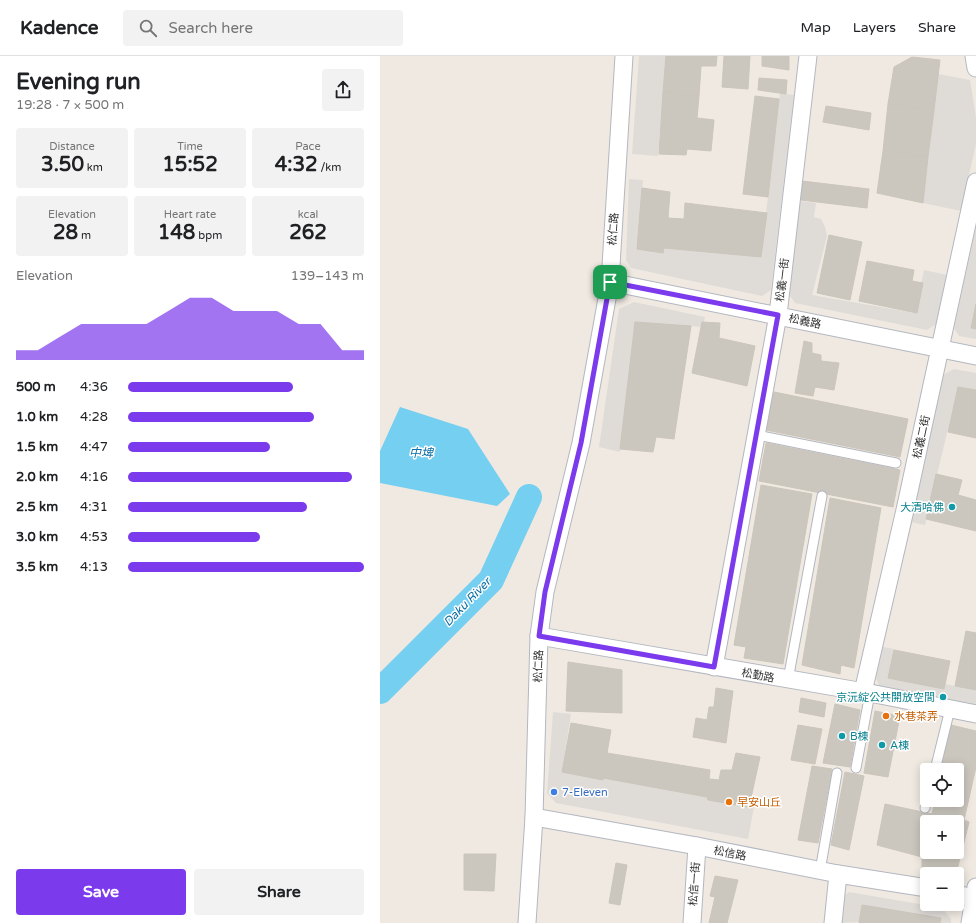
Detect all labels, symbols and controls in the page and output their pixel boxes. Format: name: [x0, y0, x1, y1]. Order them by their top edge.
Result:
search box: [123, 10, 403, 46]
text: Kadence: [20, 17, 99, 39]
icon: search: [137, 17, 159, 39]
text: Search here: [169, 19, 253, 37]
text: Map: [801, 19, 831, 36]
text: Layers: [853, 19, 896, 36]
text: Share: [918, 19, 956, 36]
text: Evening run: [16, 69, 141, 95]
button: share: [322, 69, 364, 111]
text: 19:28 · 7 × 500 m: [16, 97, 124, 113]
text: Distance: [49, 140, 95, 153]
text: Time: [177, 140, 203, 153]
text: Pace: [295, 140, 321, 153]
text: 3.50: [41, 153, 84, 177]
text: 15:52: [162, 153, 218, 177]
text: 4:32: [275, 153, 318, 177]
text: km: [84, 161, 103, 174]
text: /km: [318, 161, 341, 174]
text: Elevation: [48, 208, 96, 221]
text: Heart rate: [164, 208, 216, 221]
text: kcal: [298, 208, 318, 221]
street label: 松仁路: [606, 212, 621, 246]
text: 28: [53, 221, 78, 245]
text: 148: [158, 221, 195, 245]
text: 262: [289, 221, 327, 245]
text: m: [78, 229, 91, 242]
text: bpm: [195, 229, 222, 242]
street label: 松義一街: [773, 257, 792, 303]
pin: [593, 265, 627, 299]
text: Elevation: [16, 268, 73, 284]
text: 139–143 m: [291, 268, 364, 284]
icon: arrive: [599, 271, 621, 293]
street label: 松義路: [787, 312, 822, 331]
text: 500 m: [16, 379, 56, 395]
text: 4:36: [80, 379, 108, 395]
text: 1.0 km: [16, 409, 58, 425]
text: 4:28: [80, 409, 108, 425]
street label: 松義二街: [911, 414, 932, 460]
text: 1.5 km: [16, 439, 58, 455]
text: 4:47: [80, 439, 108, 455]
water label: 中埤: [409, 446, 435, 460]
text: 2.0 km: [16, 469, 58, 485]
text: 4:16: [80, 469, 108, 485]
text: 2.5 km: [16, 499, 58, 515]
text: 4:31: [80, 499, 108, 515]
place label: 大清哈佛: [900, 501, 944, 514]
marker: 大清哈佛: [947, 502, 957, 512]
text: 3.0 km: [16, 529, 58, 545]
text: 4:53: [80, 529, 108, 545]
text: 3.5 km: [16, 559, 58, 575]
text: 4:13: [80, 559, 108, 575]
water label: Daku River: [440, 574, 494, 629]
street label: 松仁路: [531, 649, 546, 683]
street label: 松勤路: [741, 666, 775, 685]
place label: 京沅綻公共開放空間: [836, 691, 935, 704]
marker: 京沅綻公共開放空間: [938, 692, 948, 702]
place label: 水巷茶弄: [894, 710, 938, 723]
marker: 水巷茶弄: [881, 711, 891, 721]
place label: B棟: [850, 730, 869, 743]
marker: B棟: [837, 731, 847, 741]
place label: A棟: [890, 739, 909, 752]
marker: A棟: [877, 740, 887, 750]
map controls: [920, 763, 964, 911]
button: locate: [920, 763, 964, 807]
place label: 7-Eleven: [562, 786, 608, 799]
marker: 7-Eleven: [549, 787, 559, 797]
place label: 早安山丘: [737, 796, 781, 809]
marker: 早安山丘: [724, 797, 734, 807]
button: +: [920, 815, 964, 859]
street label: 松信路: [712, 844, 747, 863]
street label: 松信一街: [686, 862, 703, 906]
button: −: [920, 867, 964, 911]
button: Save: [16, 869, 186, 915]
button: Share: [194, 869, 364, 915]

